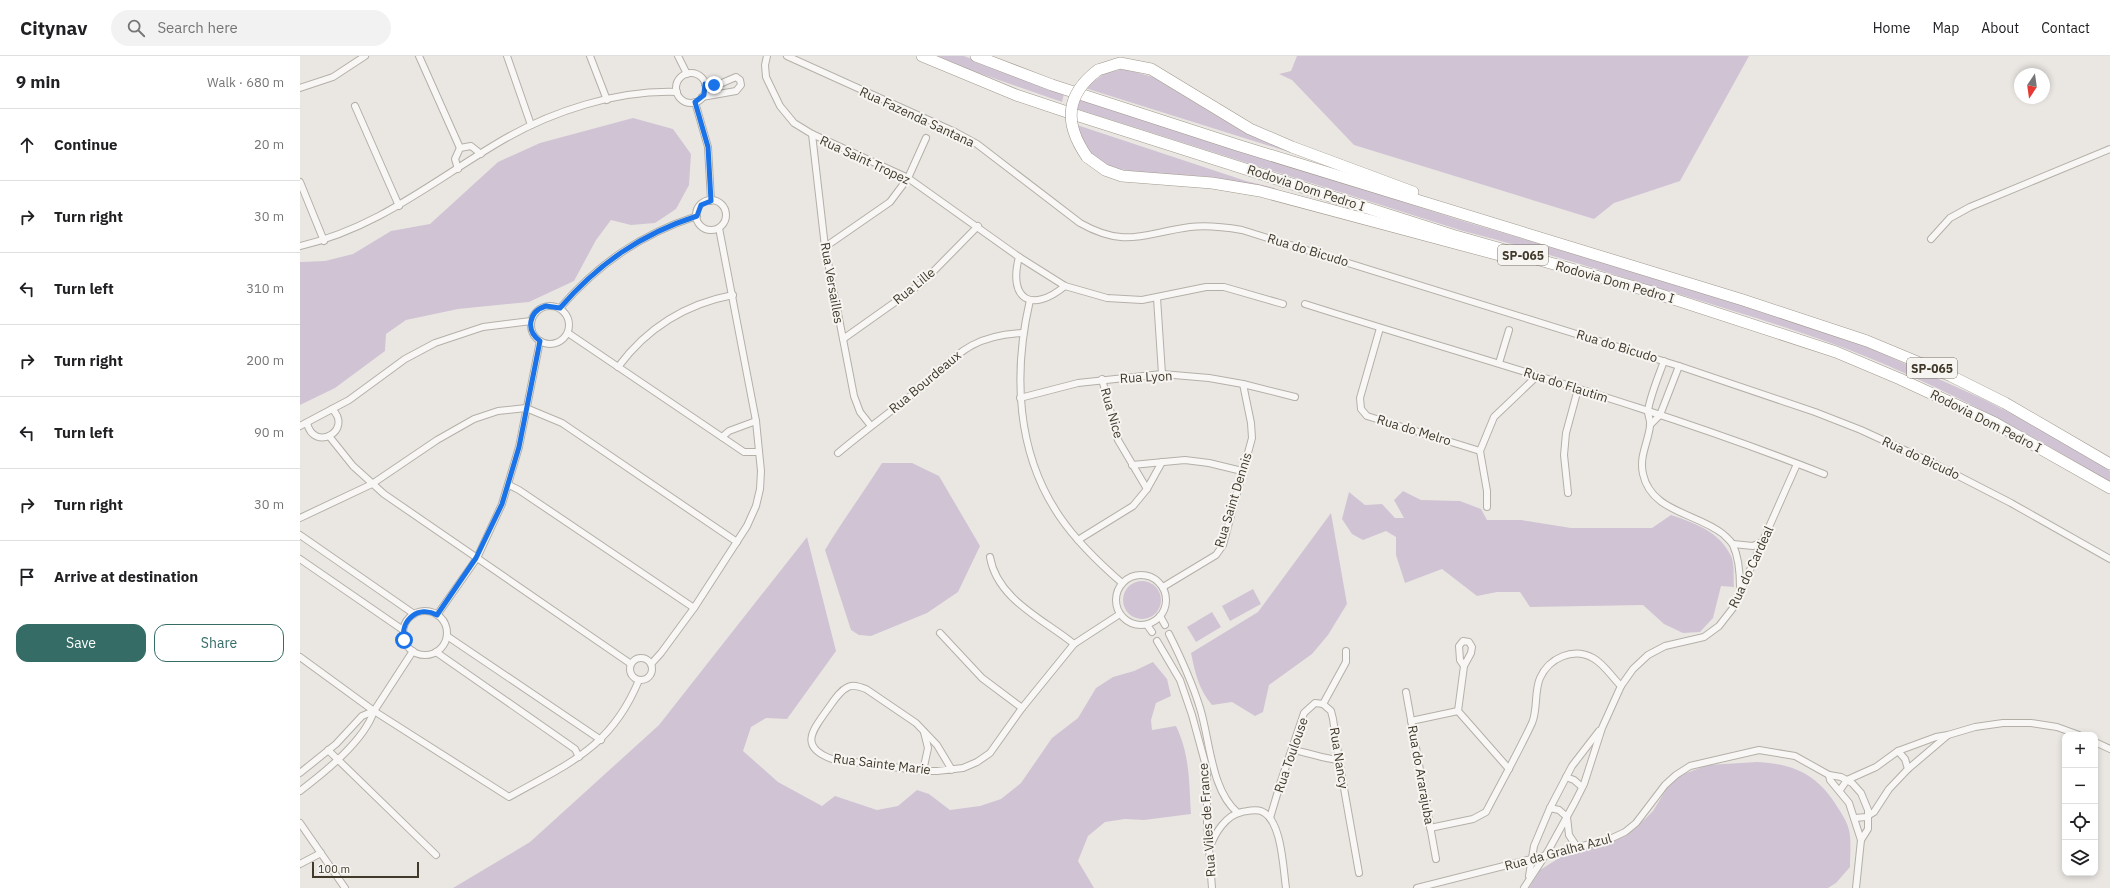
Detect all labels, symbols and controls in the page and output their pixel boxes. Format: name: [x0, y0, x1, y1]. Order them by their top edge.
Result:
search box: [111, 10, 391, 46]
text: Citynav: [20, 16, 87, 40]
icon: search: [125, 17, 147, 39]
text: Search here: [157, 18, 238, 37]
text: Home: [1873, 19, 1910, 37]
text: Map: [1932, 19, 1959, 37]
text: About: [1981, 19, 2019, 37]
text: Contact: [2041, 19, 2090, 37]
north arrow: [2014, 68, 2050, 104]
text: 9 min: [16, 71, 60, 93]
text: Walk · 680 m: [207, 74, 284, 91]
route end: [705, 76, 723, 94]
street label: Rua Fazenda Santana: [857, 83, 977, 151]
street label: Rua Saint Tropez: [817, 132, 913, 188]
icon: ahead: [16, 134, 38, 156]
text: Continue: [54, 135, 118, 154]
text: 20 m: [254, 136, 284, 153]
street label: Rodovia Dom Pedro I: [1245, 161, 1367, 215]
icon: right: [16, 206, 38, 228]
text: Turn right: [54, 207, 123, 226]
text: 30 m: [254, 208, 284, 225]
street label: Rua do Bicudo: [1265, 230, 1351, 270]
street label: Rua Versailles: [816, 241, 848, 325]
road number: SP-065: [1498, 245, 1548, 265]
street label: Rodovia Dom Pedro I: [1554, 257, 1676, 307]
street label: Rua Lille: [889, 264, 939, 308]
icon: left: [16, 278, 38, 300]
text: Turn left: [54, 279, 114, 298]
text: 310 m: [246, 280, 284, 297]
street label: Rua do Bicudo: [1574, 326, 1660, 366]
street label: Rua Bourdeaux: [885, 347, 965, 417]
icon: right: [16, 350, 38, 372]
text: Turn right: [54, 351, 123, 370]
text: 200 m: [246, 352, 284, 369]
road number: SP-065: [1907, 358, 1957, 378]
street label: Rua do Flautim: [1522, 363, 1610, 407]
street label: Rua Lyon: [1119, 367, 1173, 387]
street label: Rua Nice: [1097, 386, 1127, 440]
street label: Rodovia Dom Pedro I: [1927, 386, 2045, 456]
street label: Rua do Melro: [1375, 411, 1453, 449]
icon: left: [16, 422, 38, 444]
text: Turn left: [54, 423, 114, 442]
text: 90 m: [254, 424, 284, 441]
street label: Rua do Bicudo: [1879, 433, 1963, 483]
street label: Rua Saint Dennis: [1210, 450, 1256, 550]
icon: right: [16, 494, 38, 516]
text: Turn right: [54, 495, 123, 514]
text: 30 m: [254, 496, 284, 513]
street label: Rua do Cardeal: [1725, 523, 1778, 611]
icon: arrive: [16, 566, 38, 588]
text: Arrive at destination: [54, 567, 198, 586]
button: Save: [16, 624, 146, 662]
button: Share: [154, 624, 284, 662]
route start: [395, 631, 413, 649]
street label: Rua Toulouse: [1270, 715, 1312, 795]
street label: Rua do Ararajuba: [1404, 724, 1438, 826]
street label: Rua Nancy: [1326, 726, 1352, 791]
map controls: [2062, 732, 2098, 876]
button: +: [2062, 732, 2098, 768]
street label: Rua Sainte Marie: [832, 750, 932, 778]
street label: Rua Viles de France: [1195, 762, 1219, 878]
button: −: [2062, 768, 2098, 804]
button: locate: [2062, 804, 2098, 840]
street label: Rua da Gralha Azul: [1503, 829, 1614, 874]
button: layers: [2062, 840, 2098, 876]
scale bar: [312, 860, 419, 879]
text: 100 m: [318, 862, 350, 876]

